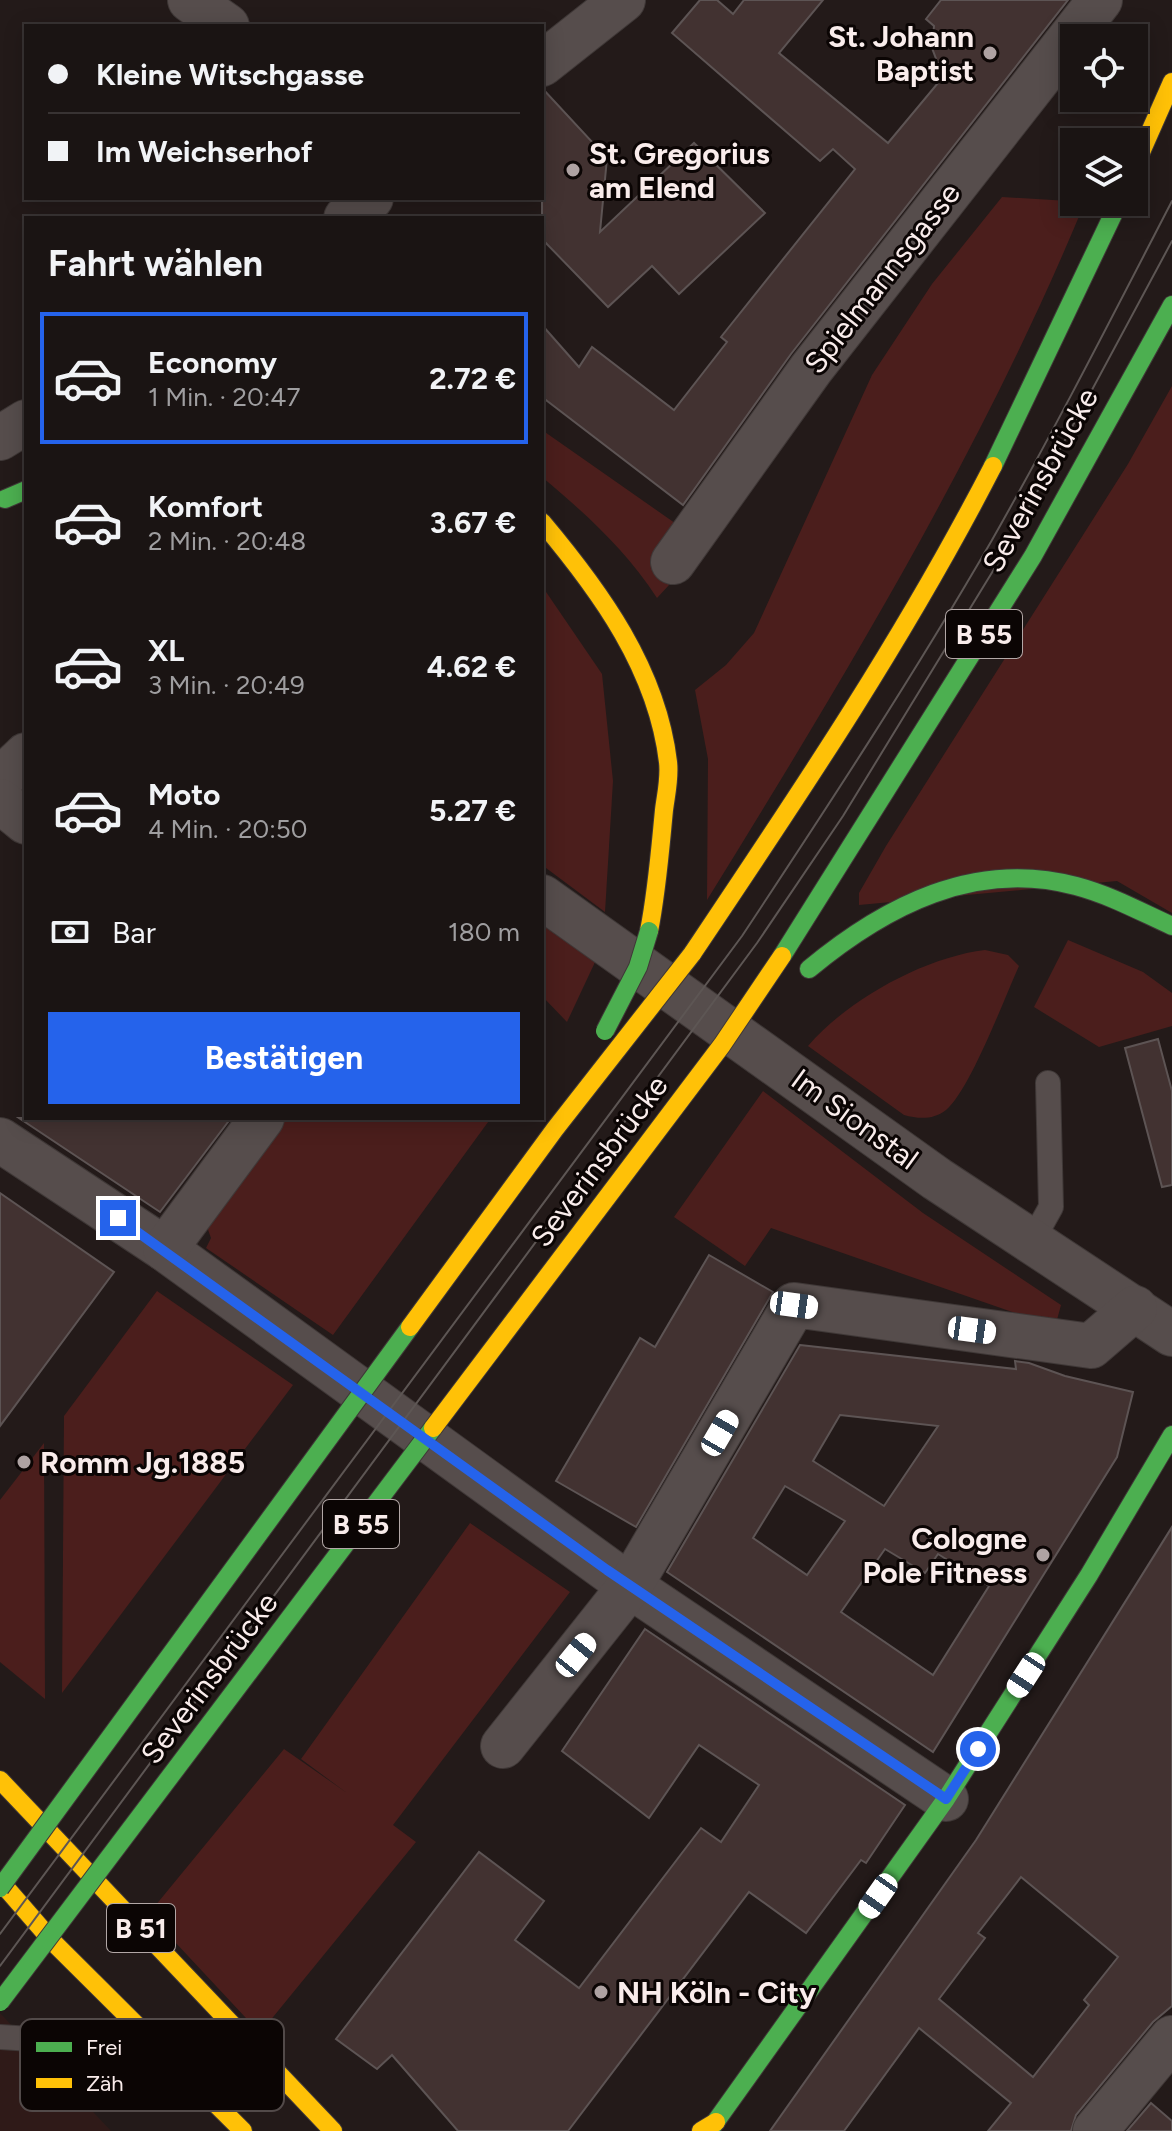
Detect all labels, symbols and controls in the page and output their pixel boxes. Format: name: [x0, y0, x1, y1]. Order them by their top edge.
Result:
place label: St. Johann Baptist: [828, 18, 974, 89]
map controls: [1060, 24, 1148, 216]
button: locate: [1060, 24, 1148, 112]
marker: St. Johann Baptist: [981, 44, 999, 62]
text: Kleine Witschgasse: [96, 56, 364, 93]
button: layers: [1060, 128, 1148, 216]
text: Im Weichserhof: [96, 133, 313, 170]
place label: St. Gregorius am Elend: [589, 135, 770, 206]
marker: St. Gregorius am Elend: [564, 161, 582, 179]
street label: Spielmannsgasse: [796, 175, 968, 381]
text: Fahrt wählen: [48, 242, 263, 285]
icon: car: [52, 342, 124, 414]
text: Economy: [148, 344, 277, 381]
text: 2.72 €: [429, 360, 516, 397]
text: 1 Min. · 20:47: [148, 381, 300, 413]
street label: Severinsbrücke: [974, 381, 1106, 579]
icon: car: [52, 486, 124, 558]
text: Komfort: [148, 488, 263, 525]
text: 3.67 €: [430, 504, 516, 541]
text: 2 Min. · 20:48: [148, 525, 306, 557]
road number: B 55: [946, 610, 1022, 658]
icon: car: [52, 630, 124, 702]
text: XL: [148, 632, 184, 669]
text: 4.62 €: [427, 648, 516, 685]
text: 3 Min. · 20:49: [148, 669, 305, 701]
icon: car: [52, 774, 124, 846]
text: Moto: [148, 776, 220, 813]
text: 5.27 €: [429, 792, 516, 829]
text: 4 Min. · 20:50: [148, 813, 307, 845]
icon: cash: [48, 910, 92, 954]
text: Bar: [112, 914, 156, 951]
text: 180 m: [448, 916, 520, 948]
button: Bestätigen: [48, 1012, 520, 1104]
street label: Im Sionstal: [784, 1061, 926, 1177]
street label: Severinsbrücke: [522, 1068, 676, 1254]
route end: [100, 1200, 136, 1236]
car: [769, 1290, 819, 1320]
car: [947, 1315, 997, 1345]
car: [698, 1406, 742, 1460]
place label: Romm Jg.1885: [40, 1444, 245, 1481]
marker: Romm Jg.1885: [15, 1453, 33, 1471]
road number: B 55: [323, 1500, 399, 1548]
place label: Cologne Pole Fitness: [863, 1520, 1027, 1591]
marker: Cologne Pole Fitness: [1034, 1546, 1052, 1564]
street label: Severinsbrücke: [132, 1585, 286, 1771]
car: [552, 1629, 600, 1681]
car: [1003, 1648, 1049, 1702]
route start: [960, 1731, 996, 1767]
car: [854, 1869, 902, 1923]
road number: B 51: [107, 1904, 175, 1952]
place label: NH Köln - City: [617, 1974, 817, 2011]
marker: NH Köln - City: [592, 1983, 610, 2001]
legend: [20, 2019, 284, 2111]
text: Frei: [86, 2034, 122, 2061]
text: Zäh: [86, 2070, 124, 2097]

